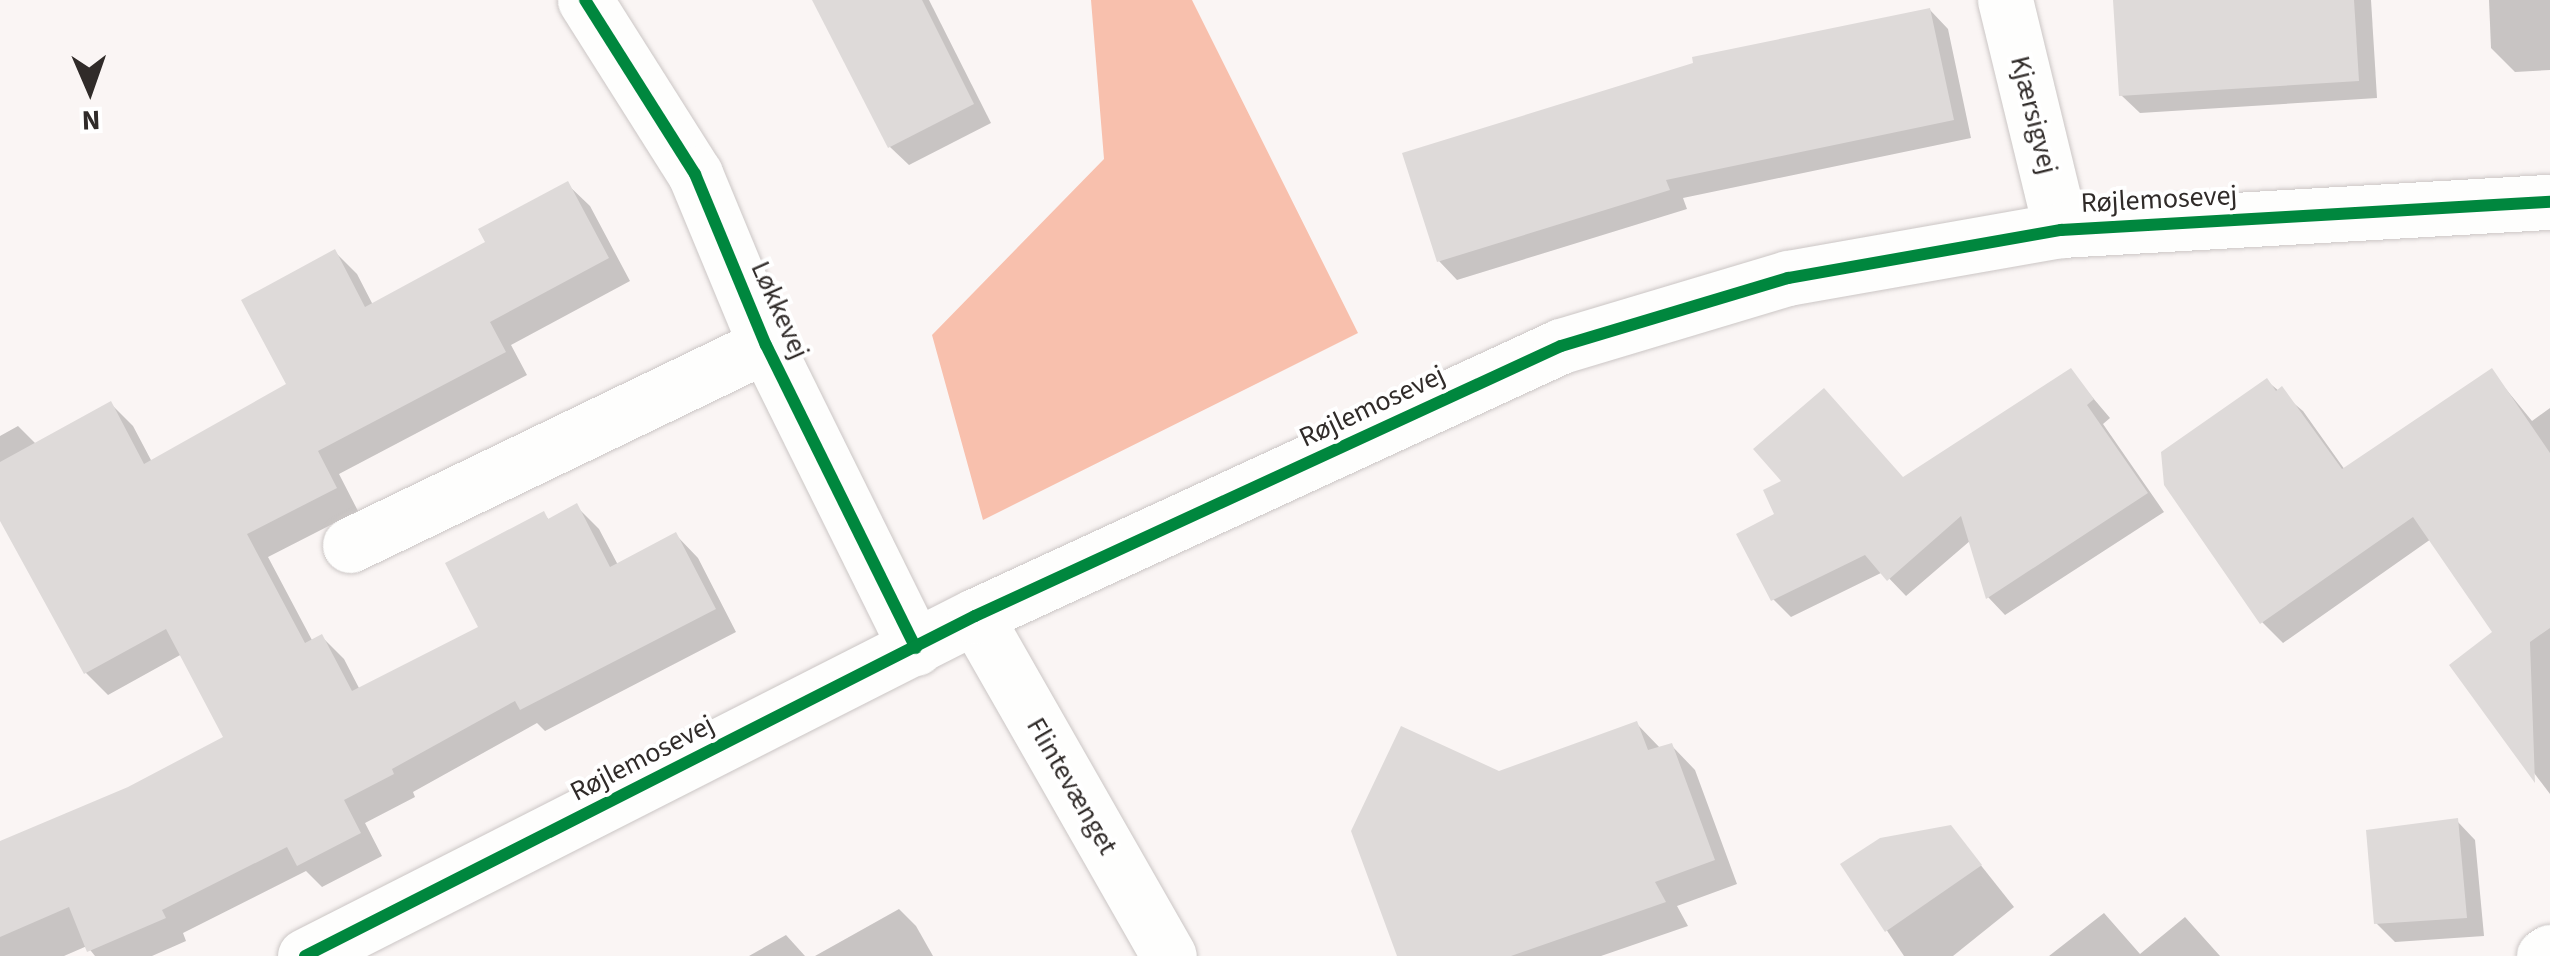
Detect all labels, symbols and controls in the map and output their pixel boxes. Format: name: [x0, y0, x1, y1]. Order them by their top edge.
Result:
north arrow: [40, 40, 140, 140]
street label: Kjærsigvej: [2003, 52, 2065, 178]
text: N: [81, 100, 101, 140]
street label: Røjlemosevej: [2080, 178, 2238, 220]
street label: Løkkevej: [744, 256, 816, 364]
street label: Røjlemosevej: [1294, 358, 1450, 454]
street label: Røjlemosevej: [565, 707, 719, 809]
street label: Flintevænget: [1019, 711, 1125, 861]

